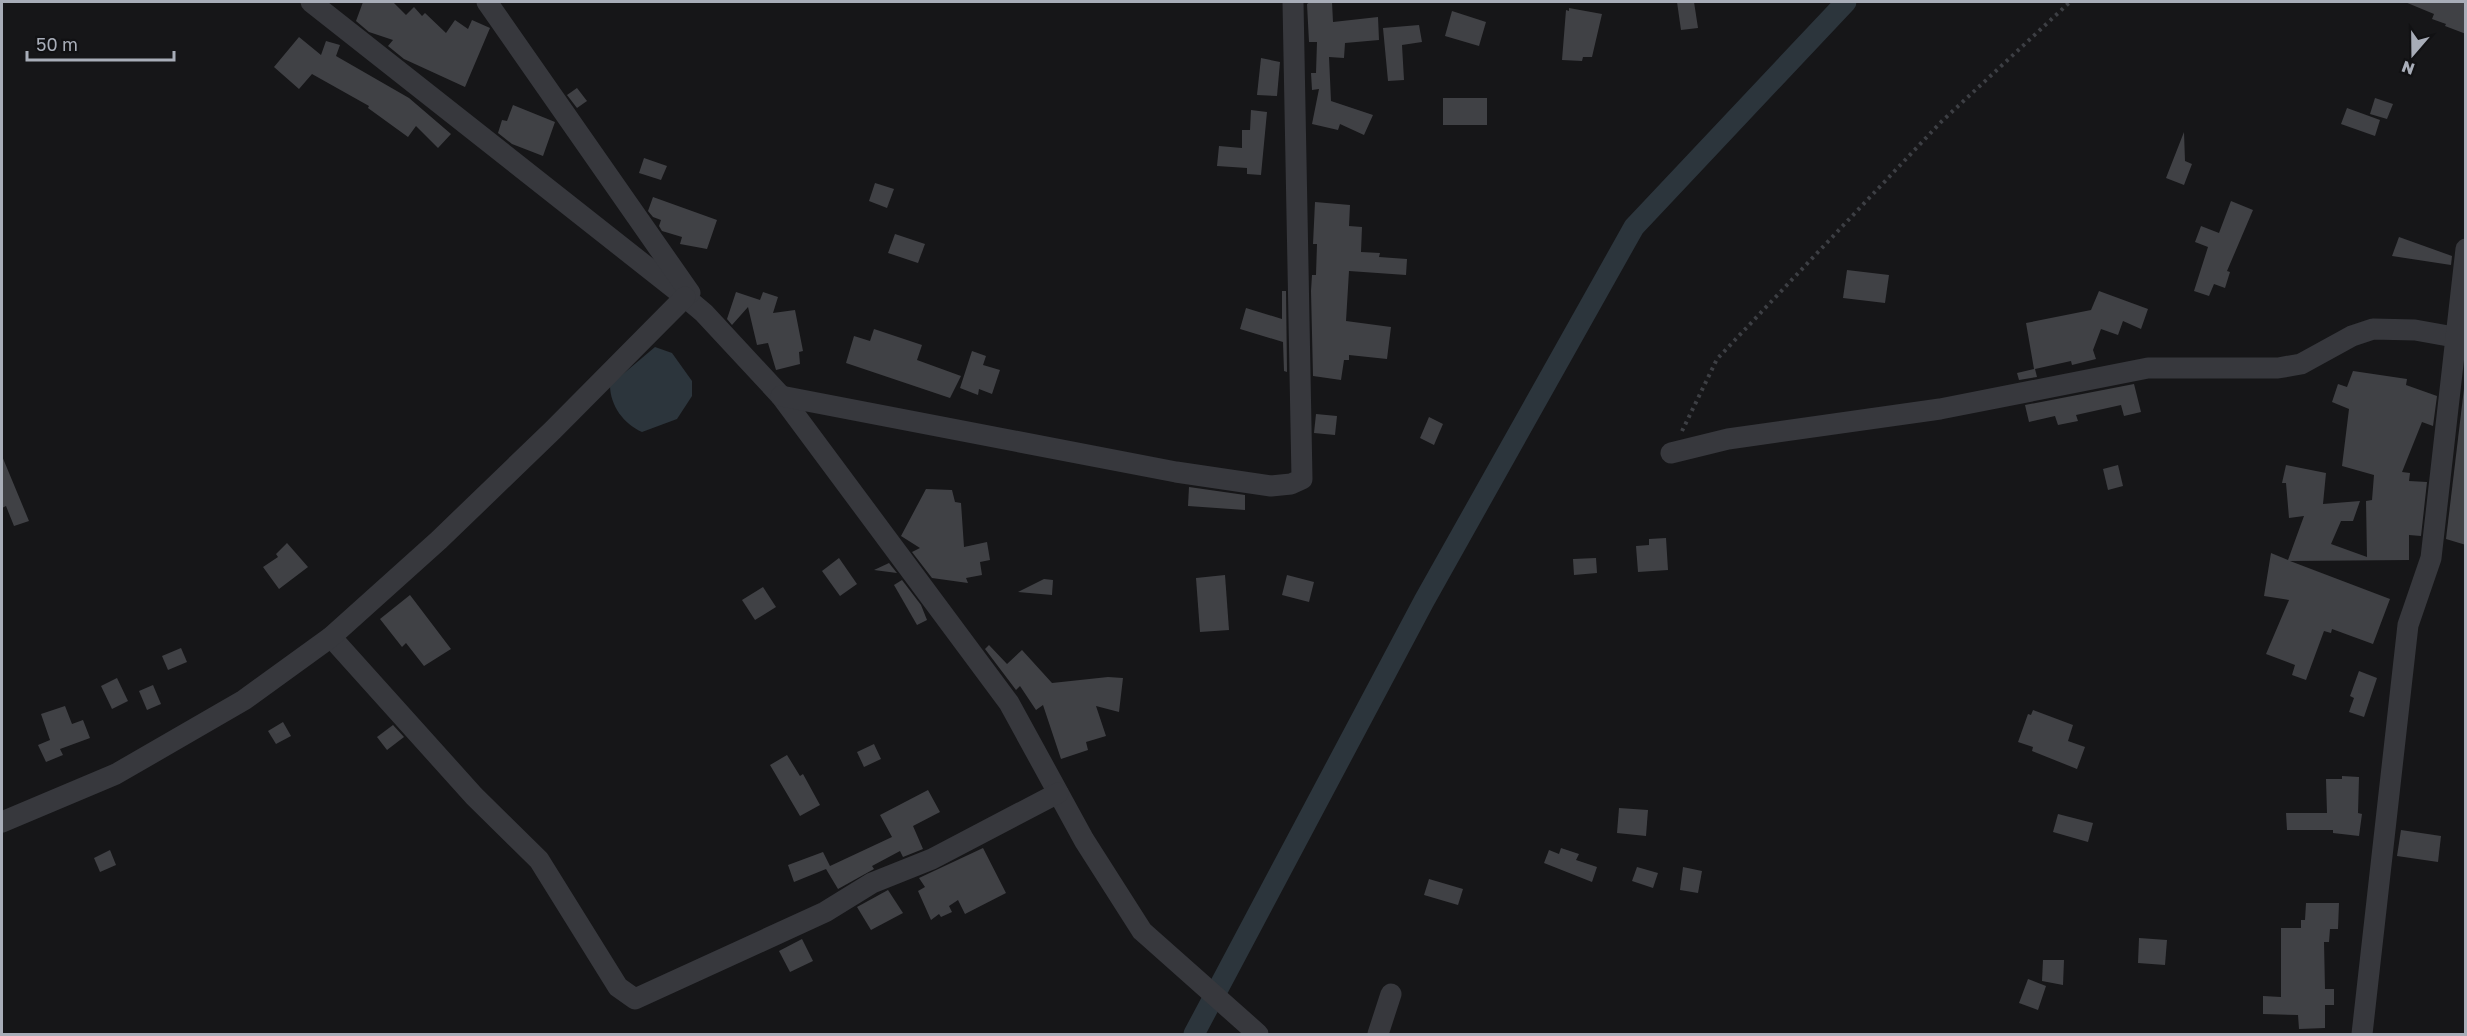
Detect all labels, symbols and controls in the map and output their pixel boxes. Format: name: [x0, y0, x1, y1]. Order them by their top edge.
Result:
scale bar: [27, 24, 174, 62]
north arrow: [2383, 24, 2443, 84]
text: 50 m: [36, 33, 78, 55]
text: N: [2399, 57, 2417, 80]

